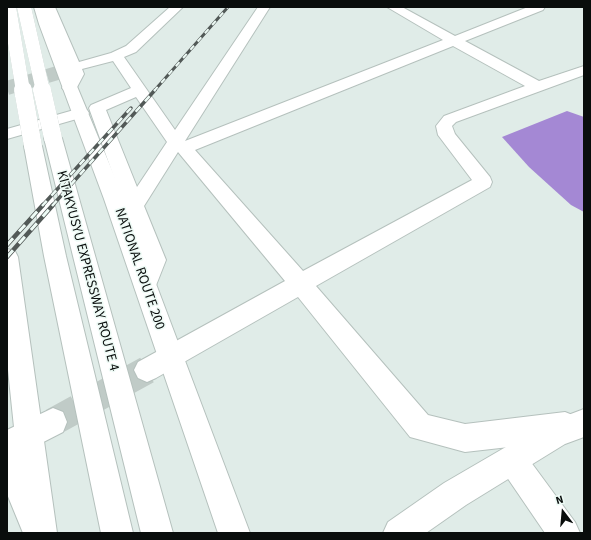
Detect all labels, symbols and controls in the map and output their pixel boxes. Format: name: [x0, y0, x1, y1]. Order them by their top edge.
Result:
street label: KITAKYUSYU EXPRESSWAY ROUTE 4: [52, 169, 122, 373]
street label: NATIONAL ROUTE 200: [110, 206, 168, 332]
north arrow: [543, 492, 583, 532]
text: N: [554, 492, 565, 508]

